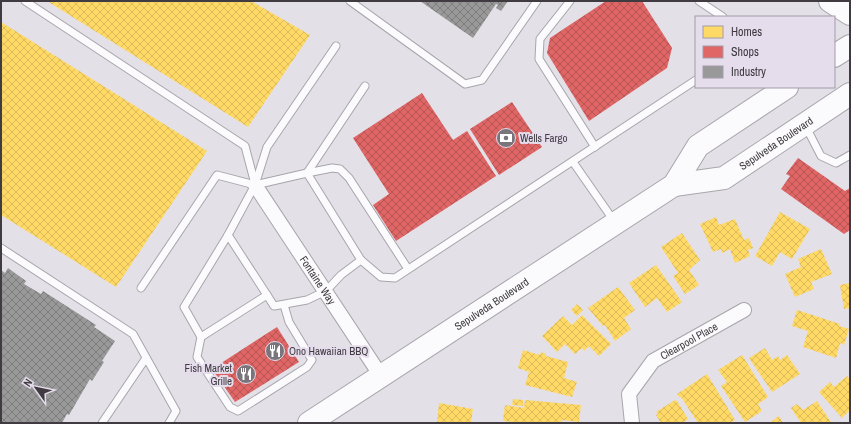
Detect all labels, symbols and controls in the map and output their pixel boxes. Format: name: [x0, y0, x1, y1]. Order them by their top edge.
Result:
legend: [695, 16, 835, 88]
text: Homes: [731, 24, 762, 40]
text: Shops: [731, 44, 759, 60]
text: Industry: [731, 64, 766, 80]
street label: Sepulveda Boulevard: [736, 114, 816, 173]
bank icon: Wells Fargo: [495, 127, 517, 149]
place label: Wells Fargo: [520, 131, 568, 145]
street label: Fontaine Way: [297, 253, 339, 308]
street label: Sepulveda Boulevard: [452, 275, 531, 333]
street label: Clearpool Place: [658, 319, 720, 363]
restaurant icon: Ono Hawaiian BBQ: [264, 340, 286, 362]
place label: Ono Hawaiian BBQ: [289, 344, 368, 358]
place label: Fish Market Grille: [184, 361, 232, 388]
restaurant icon: Fish Market Grille: [235, 363, 257, 385]
north arrow: [16, 368, 56, 408]
text: N: [20, 376, 35, 389]

